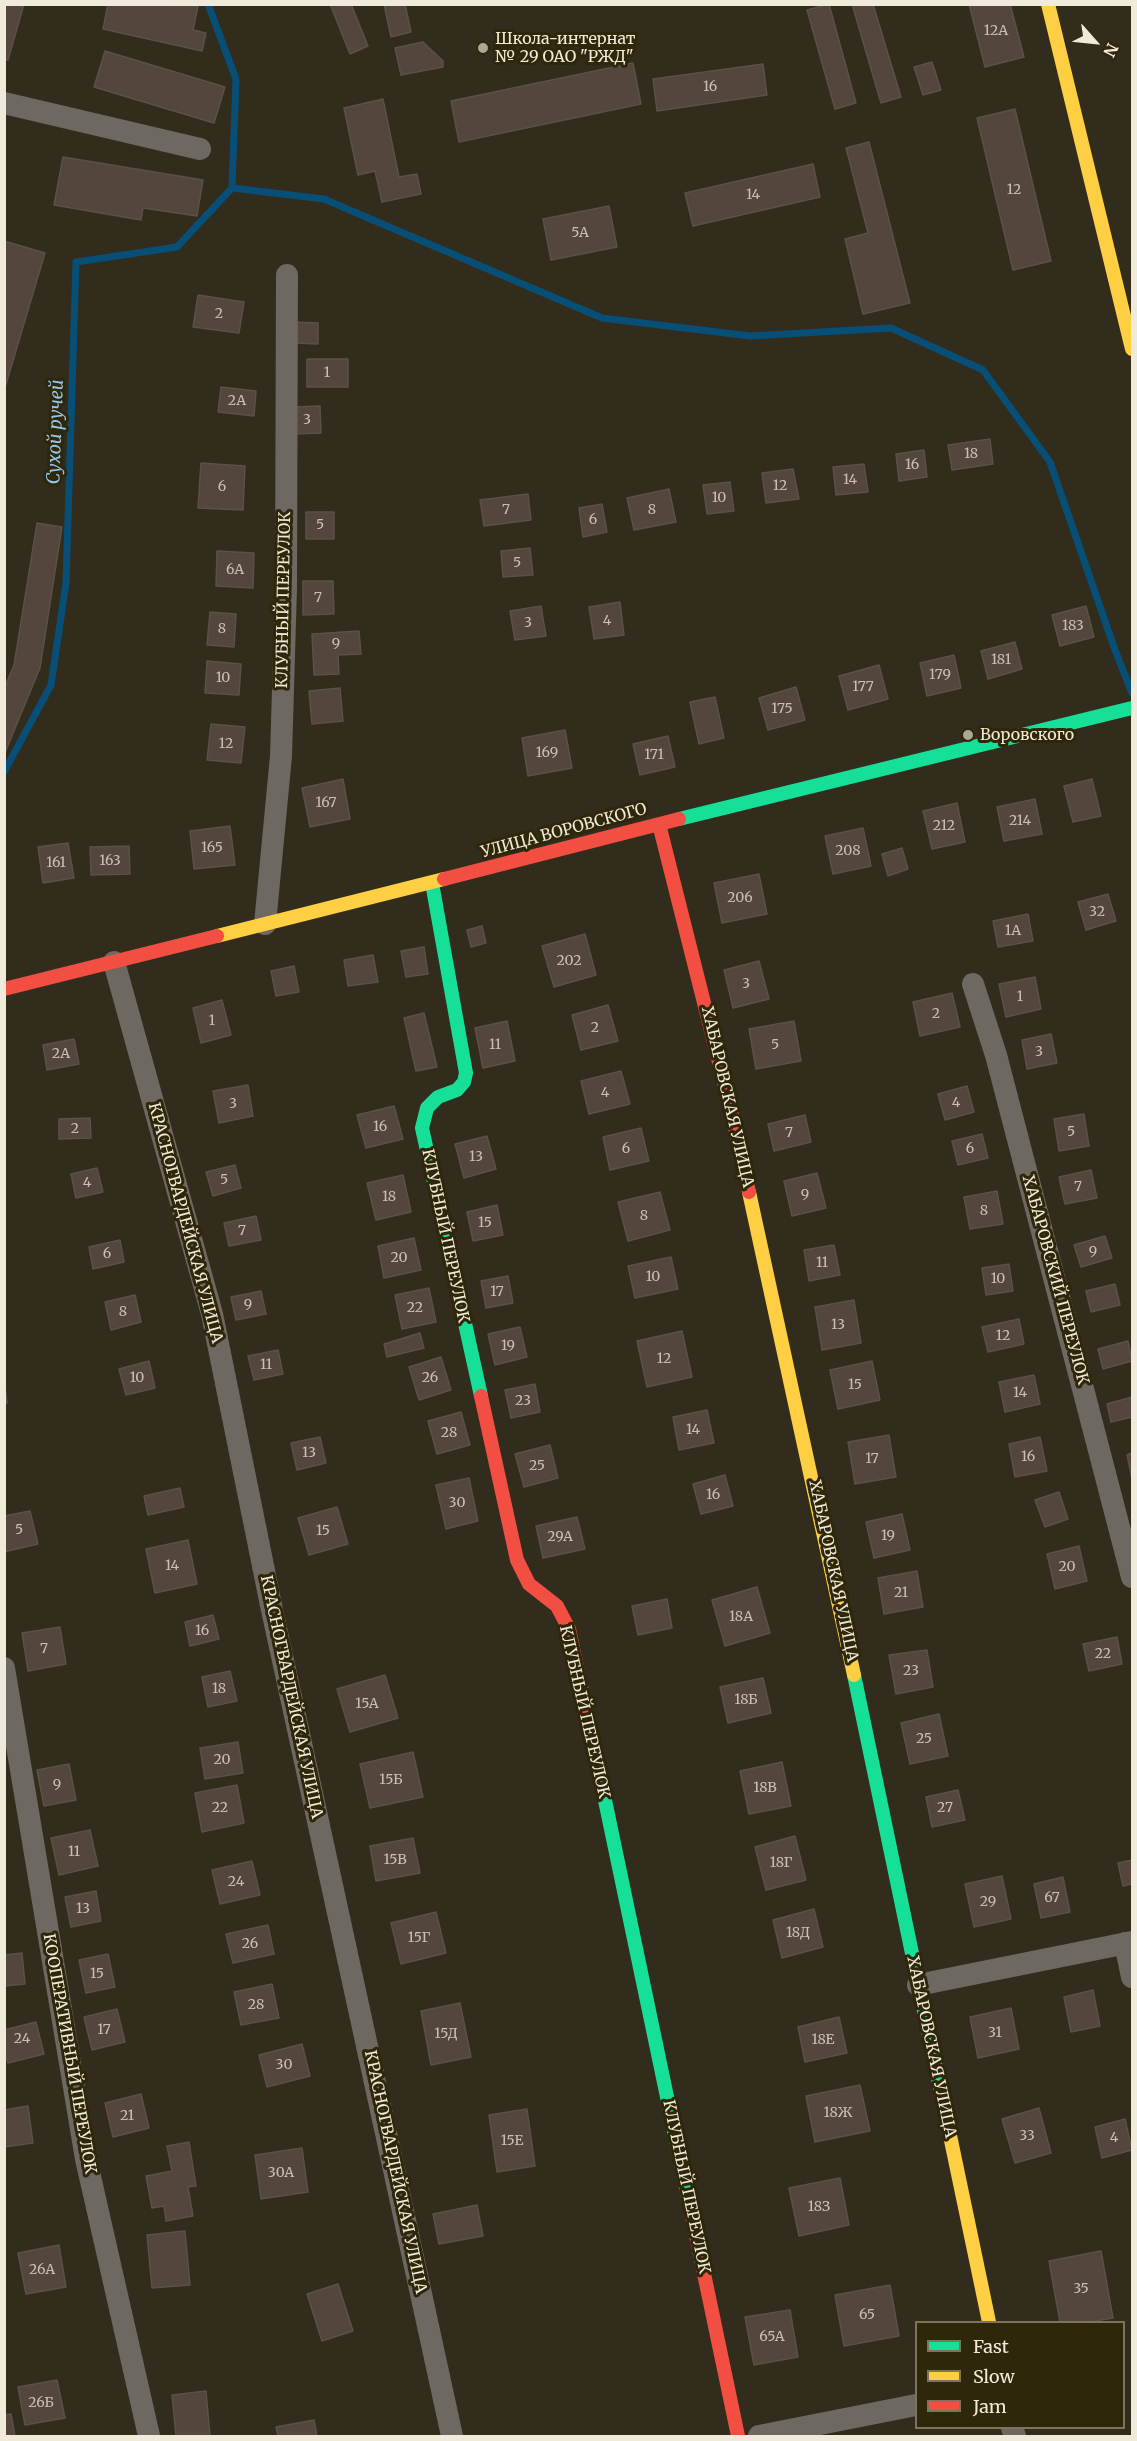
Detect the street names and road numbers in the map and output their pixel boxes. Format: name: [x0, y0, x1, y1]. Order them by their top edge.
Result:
street label: КЛУБНЫЙ ПЕРЕУЛОК: [273, 511, 295, 689]
street label: УЛИЦА ВОРОВСКОГО: [479, 800, 649, 862]
street label: ХАБАРОВСКАЯ УЛИЦА: [697, 1005, 757, 1189]
street label: КРАСНОГВАРДЕЙСКАЯ УЛИЦА: [144, 1101, 226, 1345]
street label: КЛУБНЫЙ ПЕРЕУЛОК: [417, 1147, 473, 1325]
street label: ХАБАРОВСКИЙ ПЕРЕУЛОК: [1018, 1173, 1092, 1387]
street label: ХАБАРОВСКАЯ УЛИЦА: [804, 1478, 862, 1664]
street label: КРАСНОГВАРДЕЙСКАЯ УЛИЦА: [256, 1574, 326, 1820]
street label: КЛУБНЫЙ ПЕРЕУЛОК: [555, 1624, 613, 1800]
street label: КООПЕРАТИВНЫЙ ПЕРЕУЛОК: [38, 1932, 100, 2176]
street label: ХАБАРОВСКАЯ УЛИЦА: [902, 1954, 960, 2140]
street label: КРАСНОГВАРДЕЙСКАЯ УЛИЦА: [360, 2049, 430, 2295]
street label: КЛУБНЫЙ ПЕРЕУЛОК: [658, 2098, 714, 2276]

